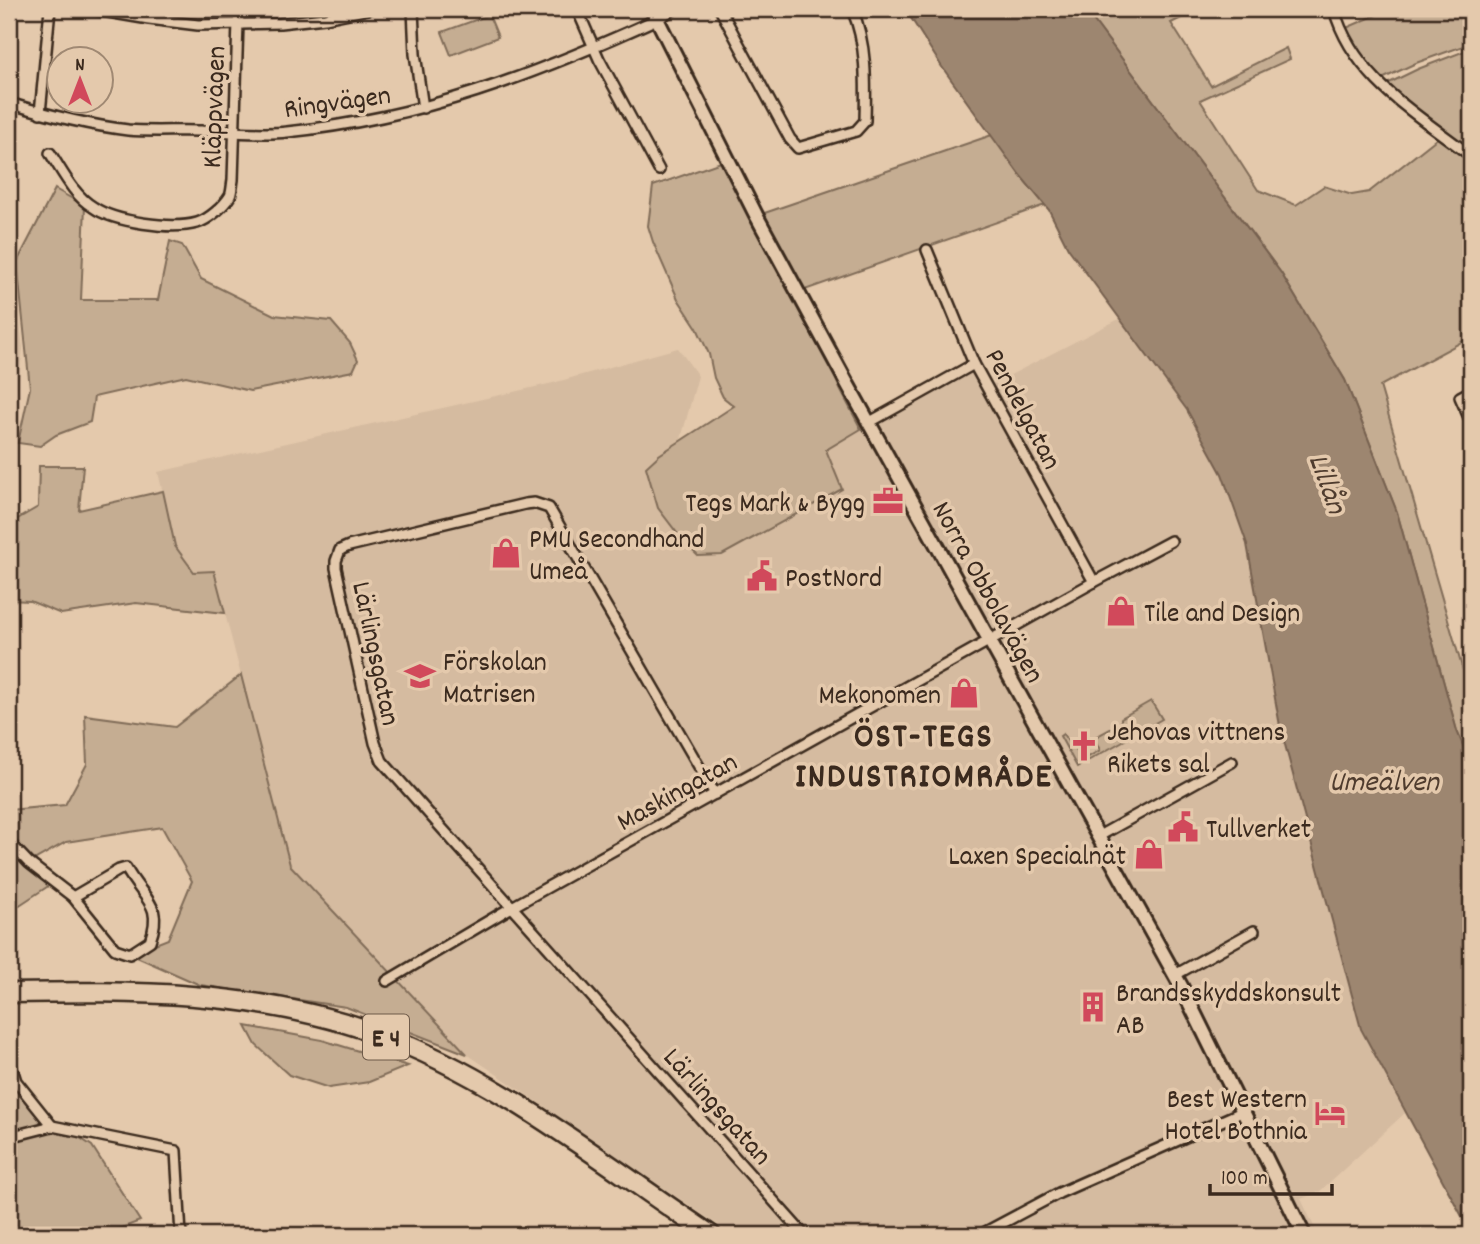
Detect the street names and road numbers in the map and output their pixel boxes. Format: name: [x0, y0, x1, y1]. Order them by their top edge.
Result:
street label: Kläppvägen: [195, 45, 239, 169]
street label: Ringvägen: [282, 78, 394, 132]
street label: Pendelgatan: [972, 343, 1069, 478]
street label: Norra Obbolavägen: [919, 495, 1052, 692]
street label: Lärlingsgatan: [338, 578, 408, 730]
street label: Maskingatan: [611, 745, 746, 844]
road number: E 4: [363, 1014, 409, 1060]
street label: Lärlingsgatan: [651, 1041, 779, 1176]

